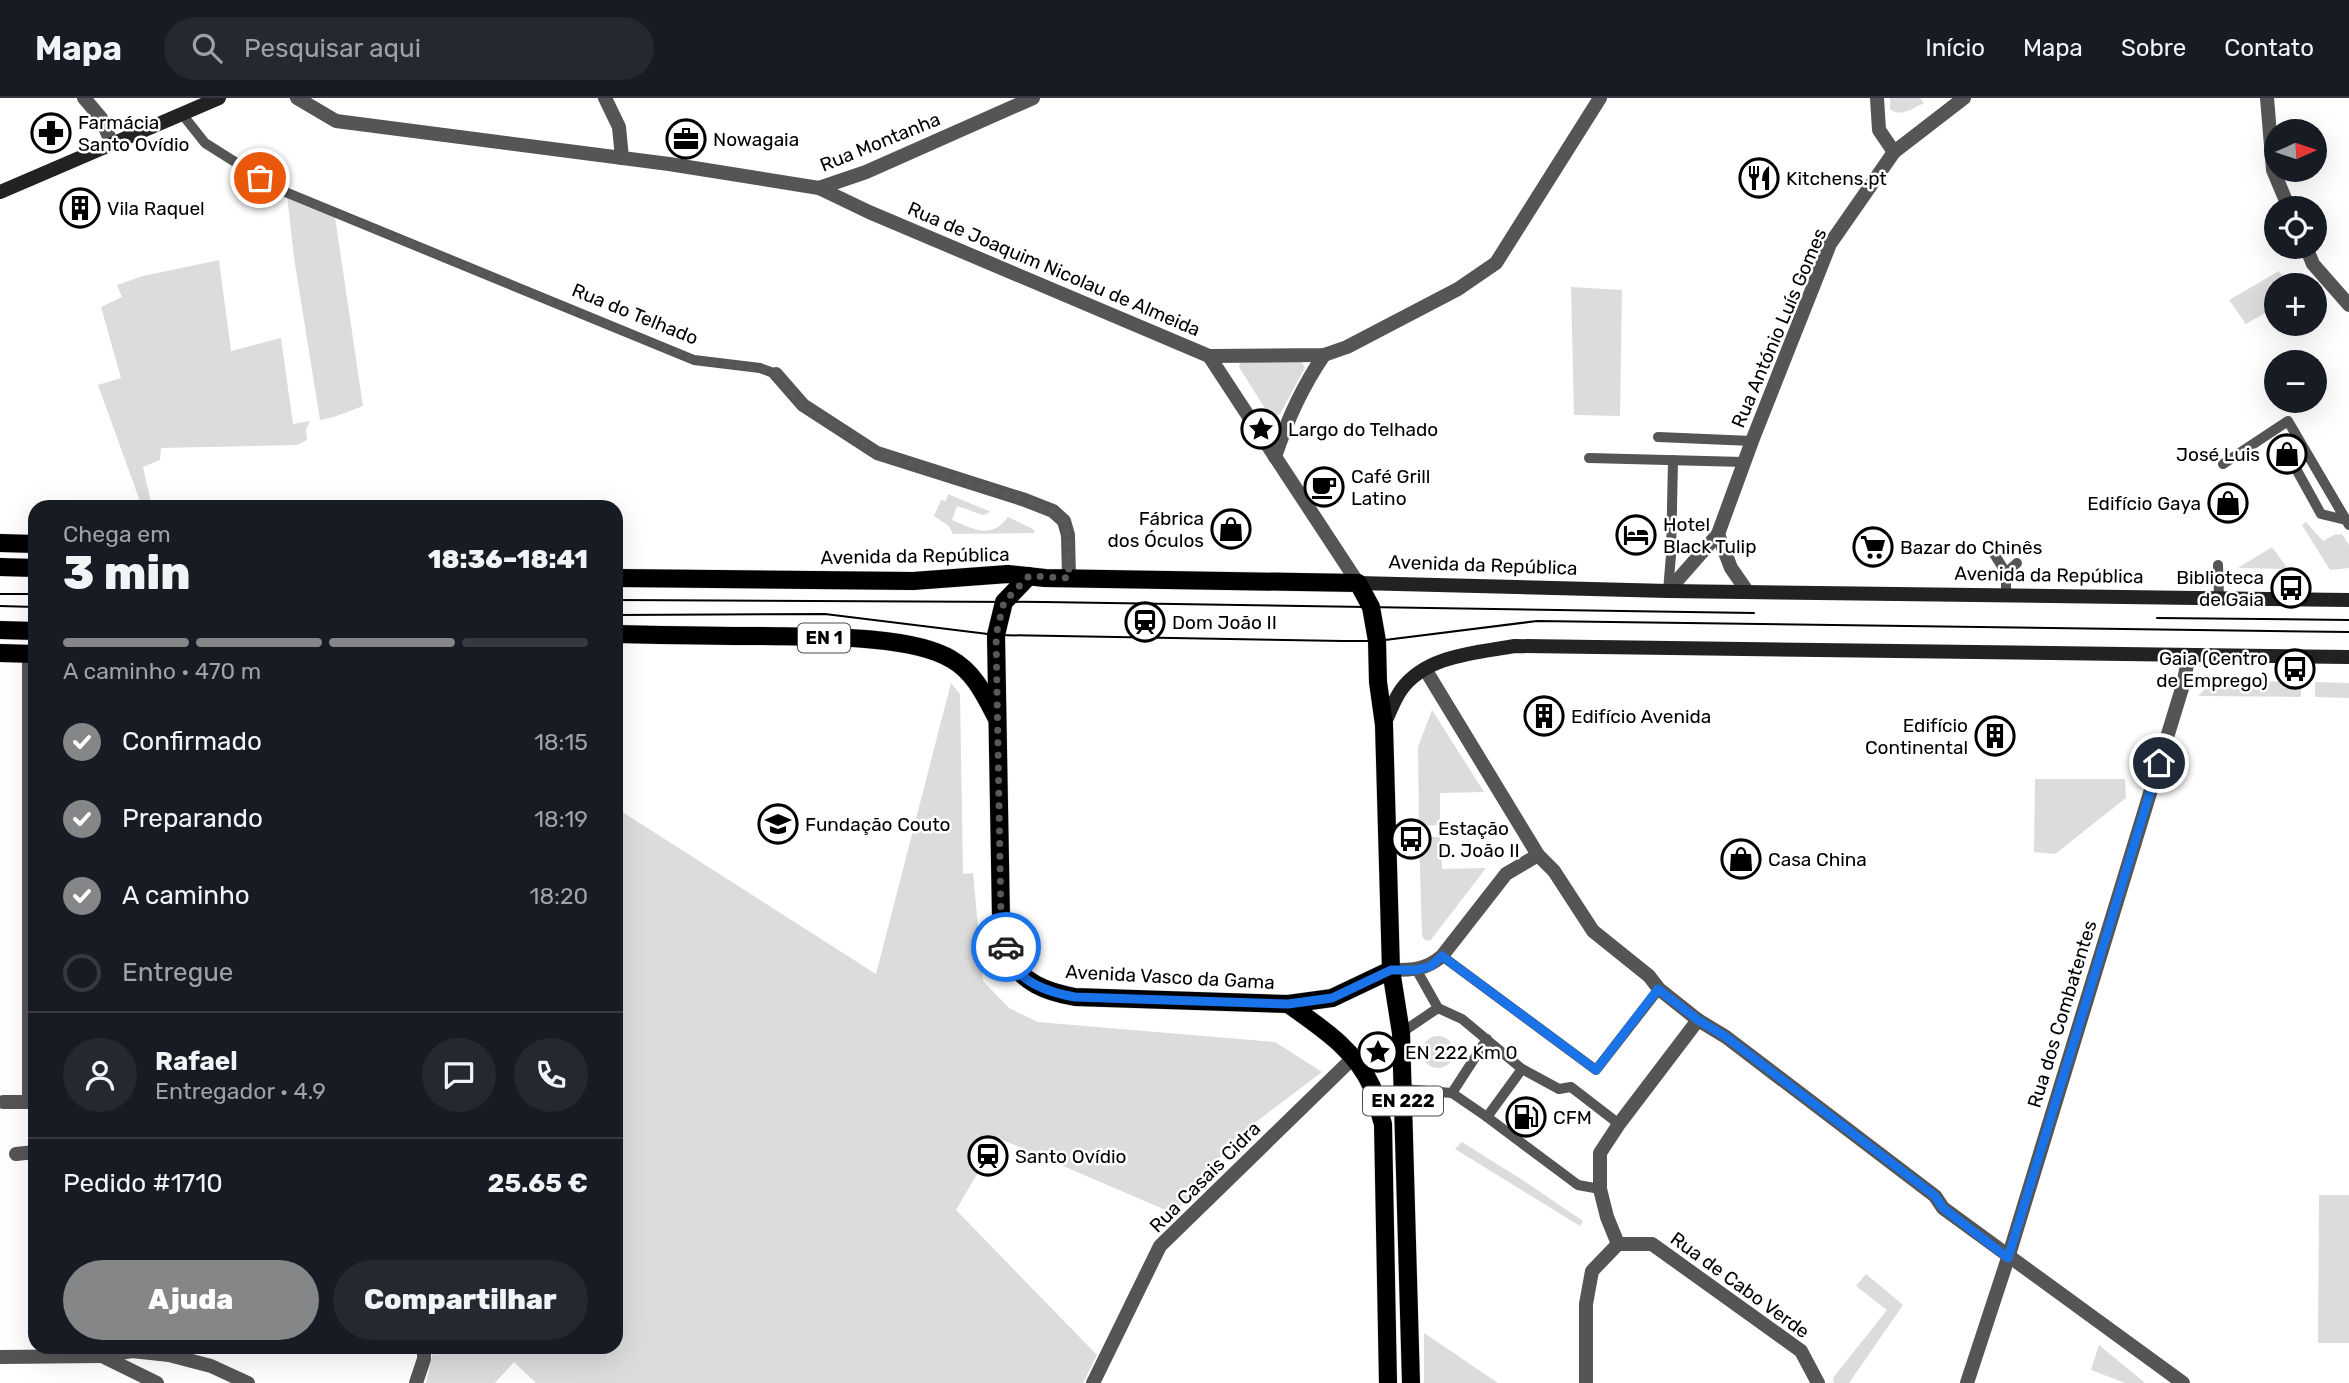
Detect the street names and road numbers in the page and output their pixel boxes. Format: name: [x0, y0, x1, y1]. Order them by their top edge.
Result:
street label: Rua Montanha: [816, 107, 944, 177]
street label: Rua de Joaquim Nicolau de Almeida: [904, 197, 1204, 341]
street label: Rua António Luís Gomes: [1727, 225, 1831, 431]
street label: Rua do Telhado: [569, 278, 701, 350]
street label: Avenida da República: [820, 543, 1010, 569]
street label: Avenida da República: [1388, 550, 1578, 580]
street label: Avenida da República: [1954, 562, 2144, 588]
road number: EN 1: [798, 624, 850, 652]
street label: Rua dos Combatentes: [2023, 917, 2101, 1111]
street label: Avenida Vasco da Gama: [1065, 960, 1275, 994]
road number: EN 222: [1363, 1086, 1443, 1116]
street label: Rua Casais Cidra: [1145, 1117, 1265, 1237]
street label: Rua de Cabo Verde: [1666, 1227, 1814, 1343]

